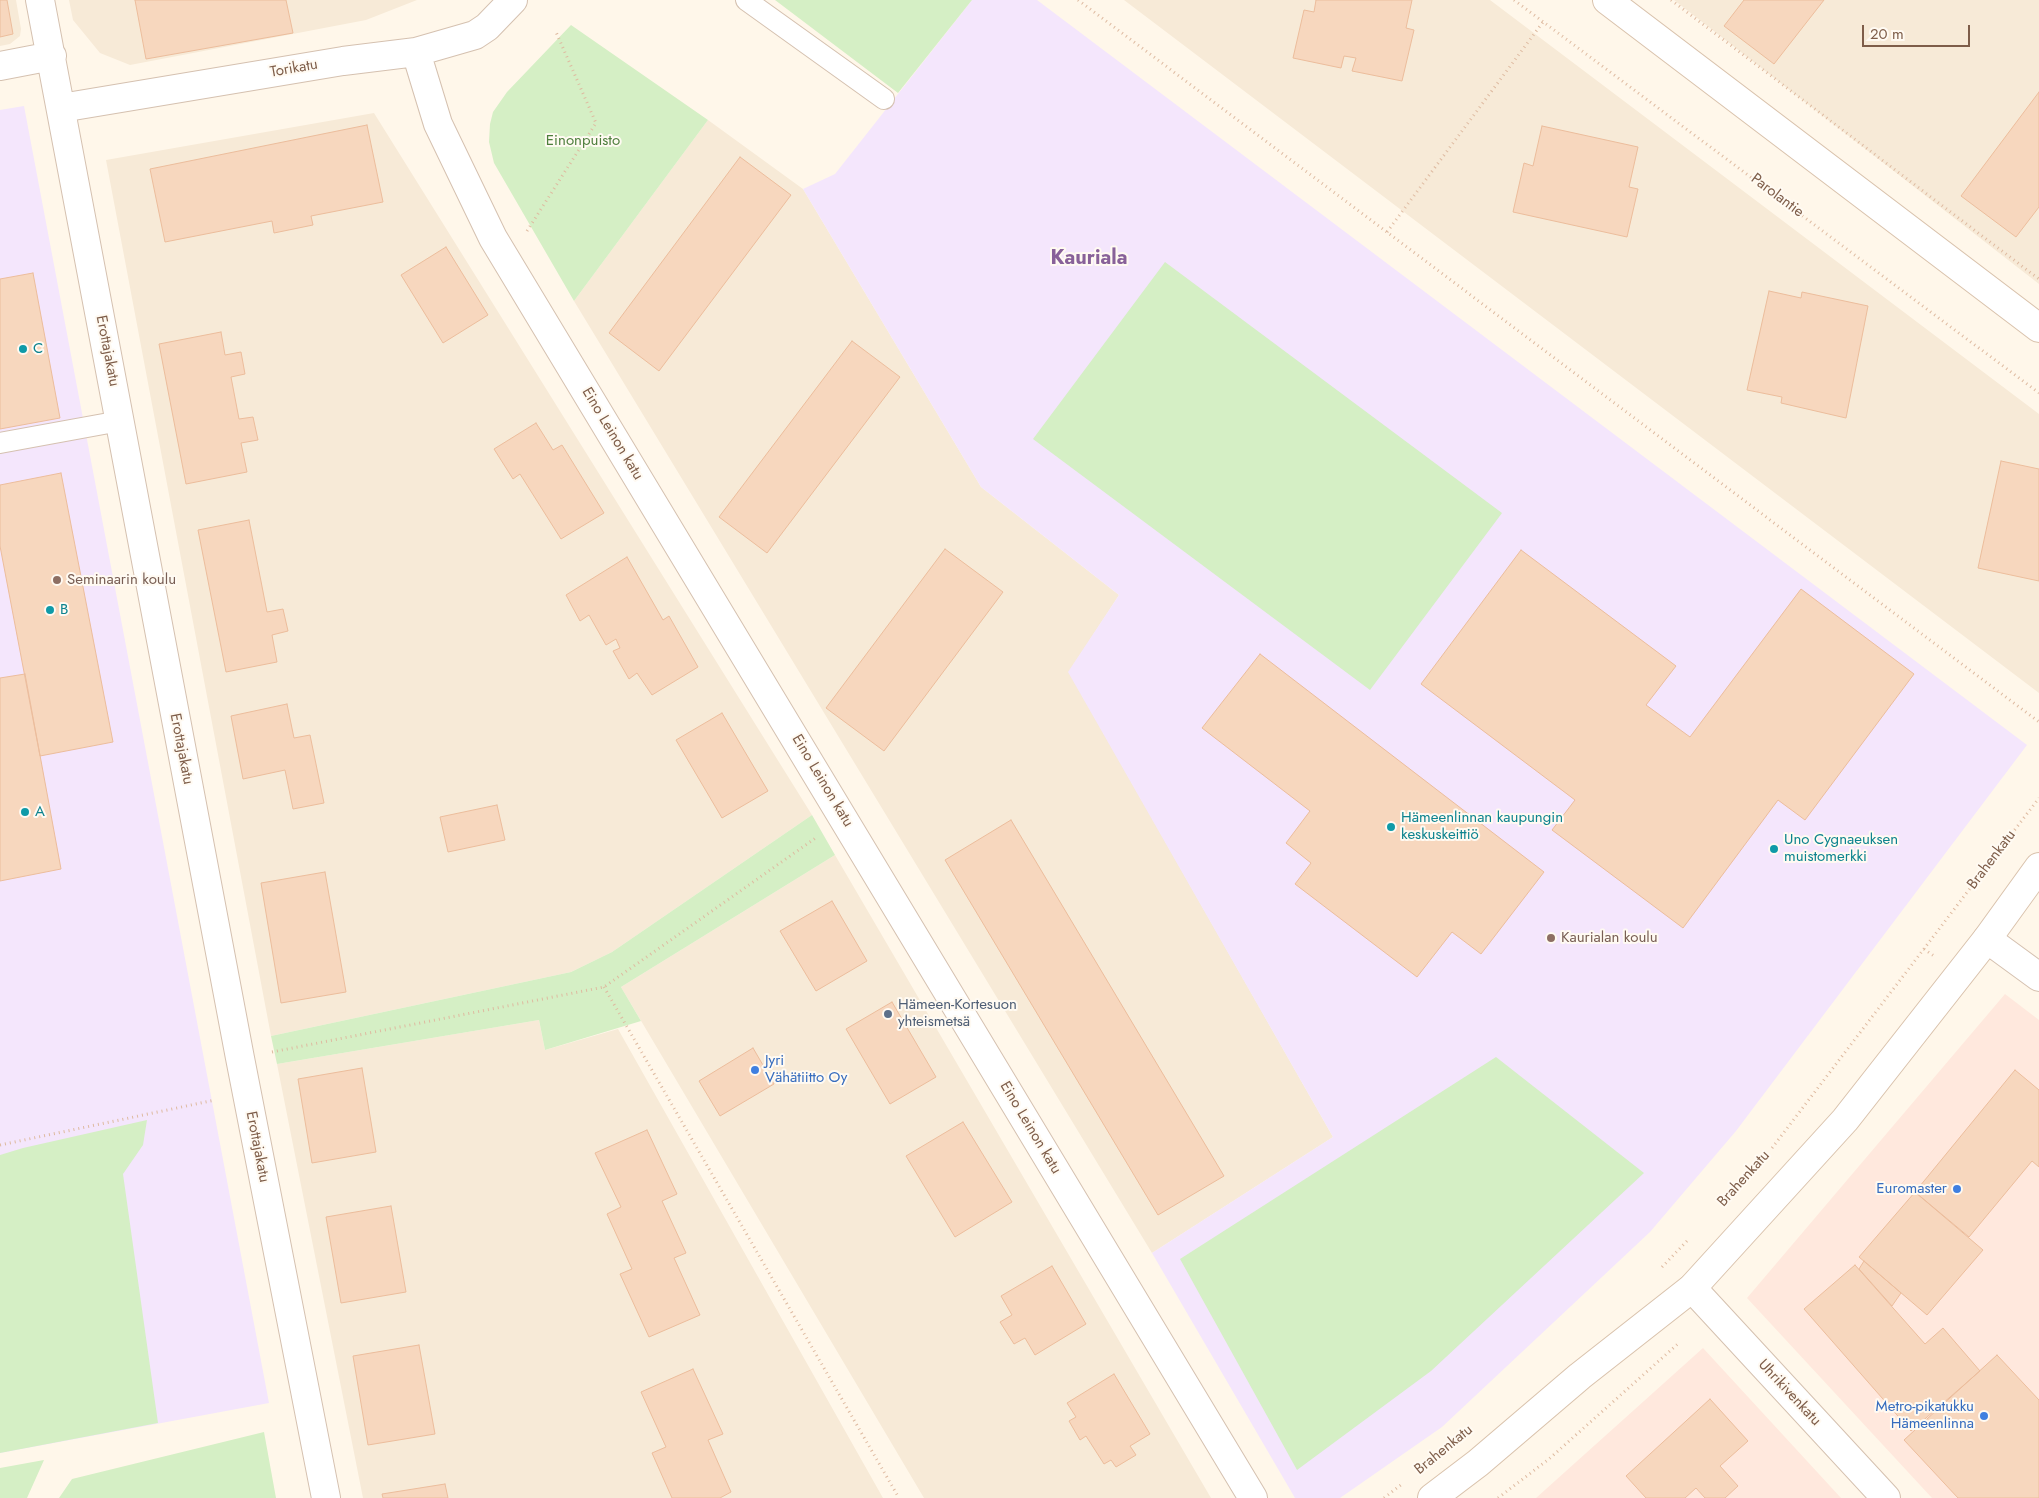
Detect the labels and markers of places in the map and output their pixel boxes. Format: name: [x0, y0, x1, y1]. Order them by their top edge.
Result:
place label: C: [33, 340, 43, 358]
marker: C: [17, 343, 29, 355]
place label: Seminaarin koulu: [67, 571, 176, 589]
marker: Seminaarin koulu: [51, 574, 63, 586]
place label: B: [60, 601, 68, 619]
marker: B: [44, 604, 56, 616]
place label: A: [35, 803, 45, 821]
marker: A: [19, 806, 31, 818]
place label: Hämeenlinnan kaupungin keskuskeittiö: [1401, 809, 1563, 844]
marker: Hämeenlinnan kaupungin keskuskeittiö: [1385, 821, 1397, 833]
place label: Uno Cygnaeuksen muistomerkki: [1784, 831, 1898, 866]
marker: Uno Cygnaeuksen muistomerkki: [1768, 843, 1780, 855]
place label: Kaurialan koulu: [1561, 929, 1658, 947]
marker: Kaurialan koulu: [1545, 932, 1557, 944]
place label: Hämeen-Kortesuon yhteismetsä: [898, 996, 1017, 1031]
marker: Hämeen-Kortesuon yhteismetsä: [882, 1008, 894, 1020]
place label: Jyri Vähätiitto Oy: [765, 1052, 847, 1087]
marker: Jyri Vähätiitto Oy: [749, 1064, 761, 1076]
place label: Euromaster: [1876, 1180, 1947, 1198]
marker: Euromaster: [1951, 1183, 1963, 1195]
place label: Metro-pikatukku Hämeenlinna: [1876, 1398, 1974, 1433]
marker: Metro-pikatukku Hämeenlinna: [1978, 1410, 1990, 1422]

